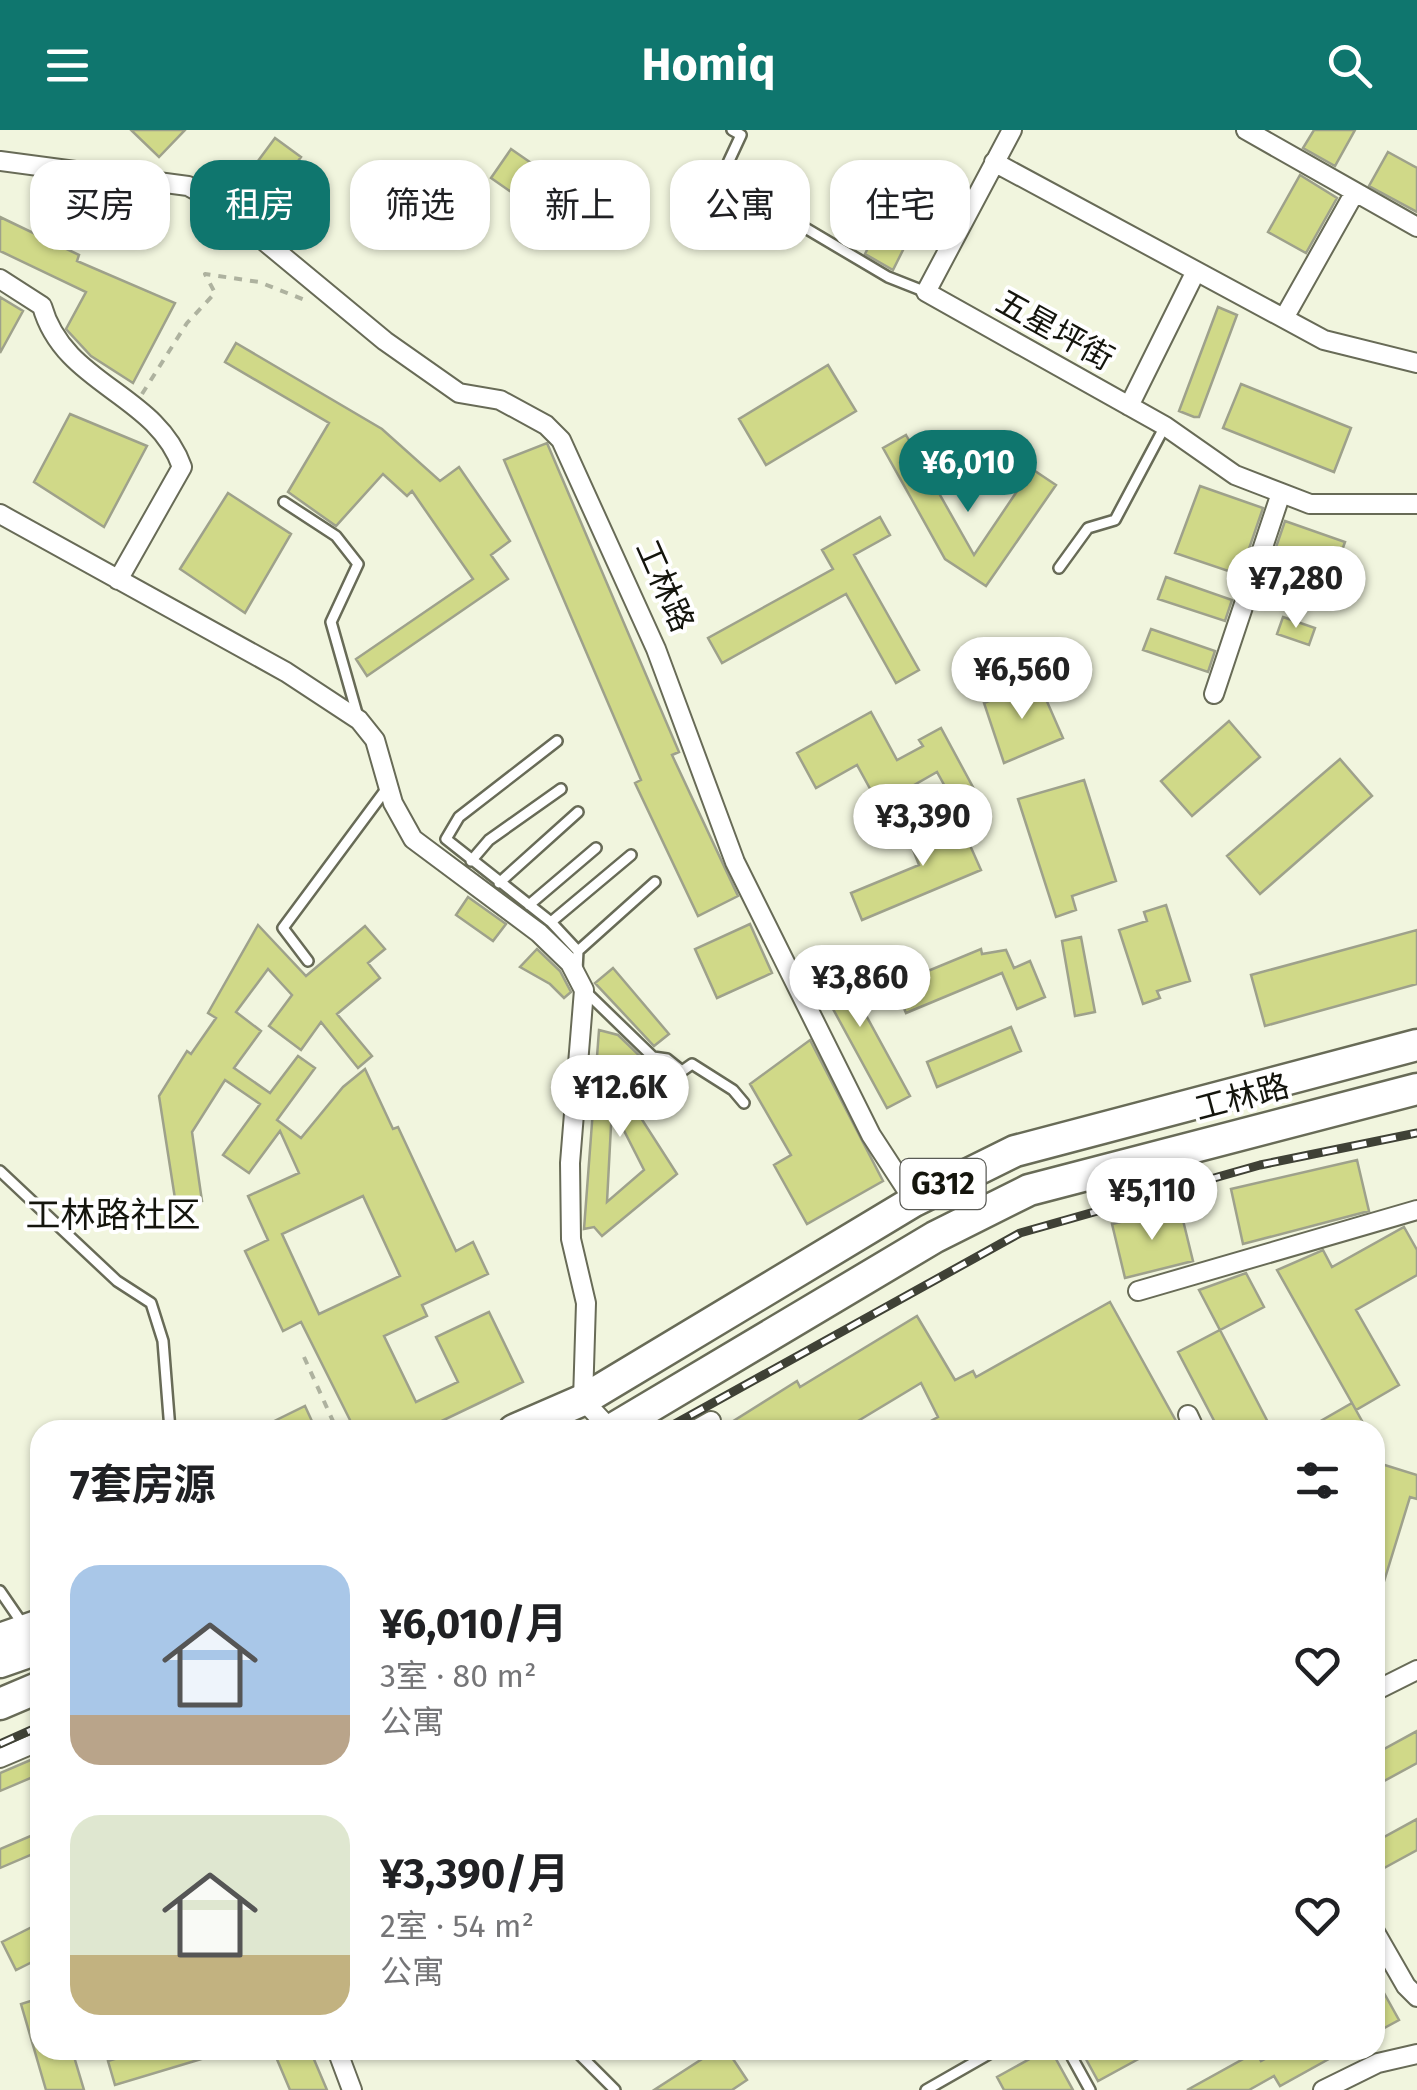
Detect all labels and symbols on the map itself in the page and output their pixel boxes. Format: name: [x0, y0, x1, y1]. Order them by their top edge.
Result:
street label: 五星坪街: [990, 282, 1120, 378]
pin: ¥6,010: [887, 430, 1049, 515]
street label: 工林路: [628, 534, 702, 638]
pin: ¥7,280: [1215, 546, 1377, 631]
pin: ¥6,560: [941, 637, 1103, 722]
pin: ¥3,390: [842, 784, 1004, 869]
pin: ¥3,860: [779, 945, 941, 1030]
pin: ¥12.6K: [539, 1055, 701, 1140]
street label: 工林路: [1191, 1066, 1293, 1128]
pin: ¥5,110: [1071, 1158, 1233, 1243]
road number: G312: [900, 1159, 986, 1209]
district label: 工林路社区: [25, 1194, 201, 1236]

